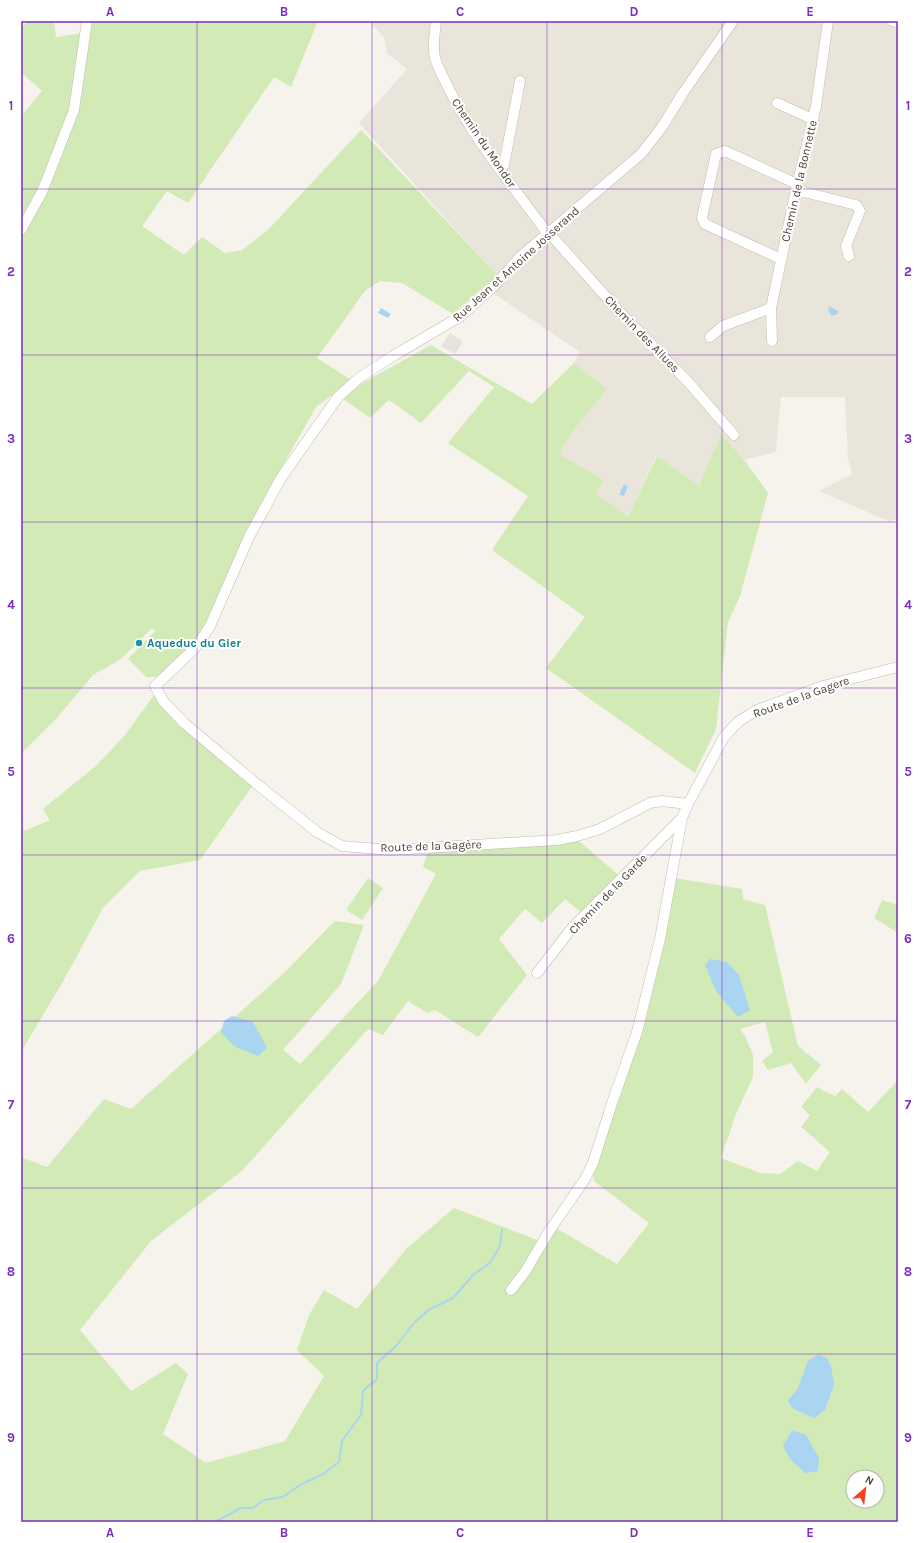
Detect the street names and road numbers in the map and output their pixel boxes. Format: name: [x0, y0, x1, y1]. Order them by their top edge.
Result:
street label: Chemin du Mondor: [449, 96, 519, 191]
street label: Chemin de la Bonnette: [778, 119, 820, 243]
street label: Rue Jean et Antoine Josserand: [450, 203, 582, 325]
street label: Chemin des Allues: [602, 293, 682, 375]
street label: Route de la Gagere: [751, 673, 851, 721]
street label: Route de la Gagère: [380, 837, 482, 855]
street label: Chemin de la Garde: [566, 851, 650, 937]

